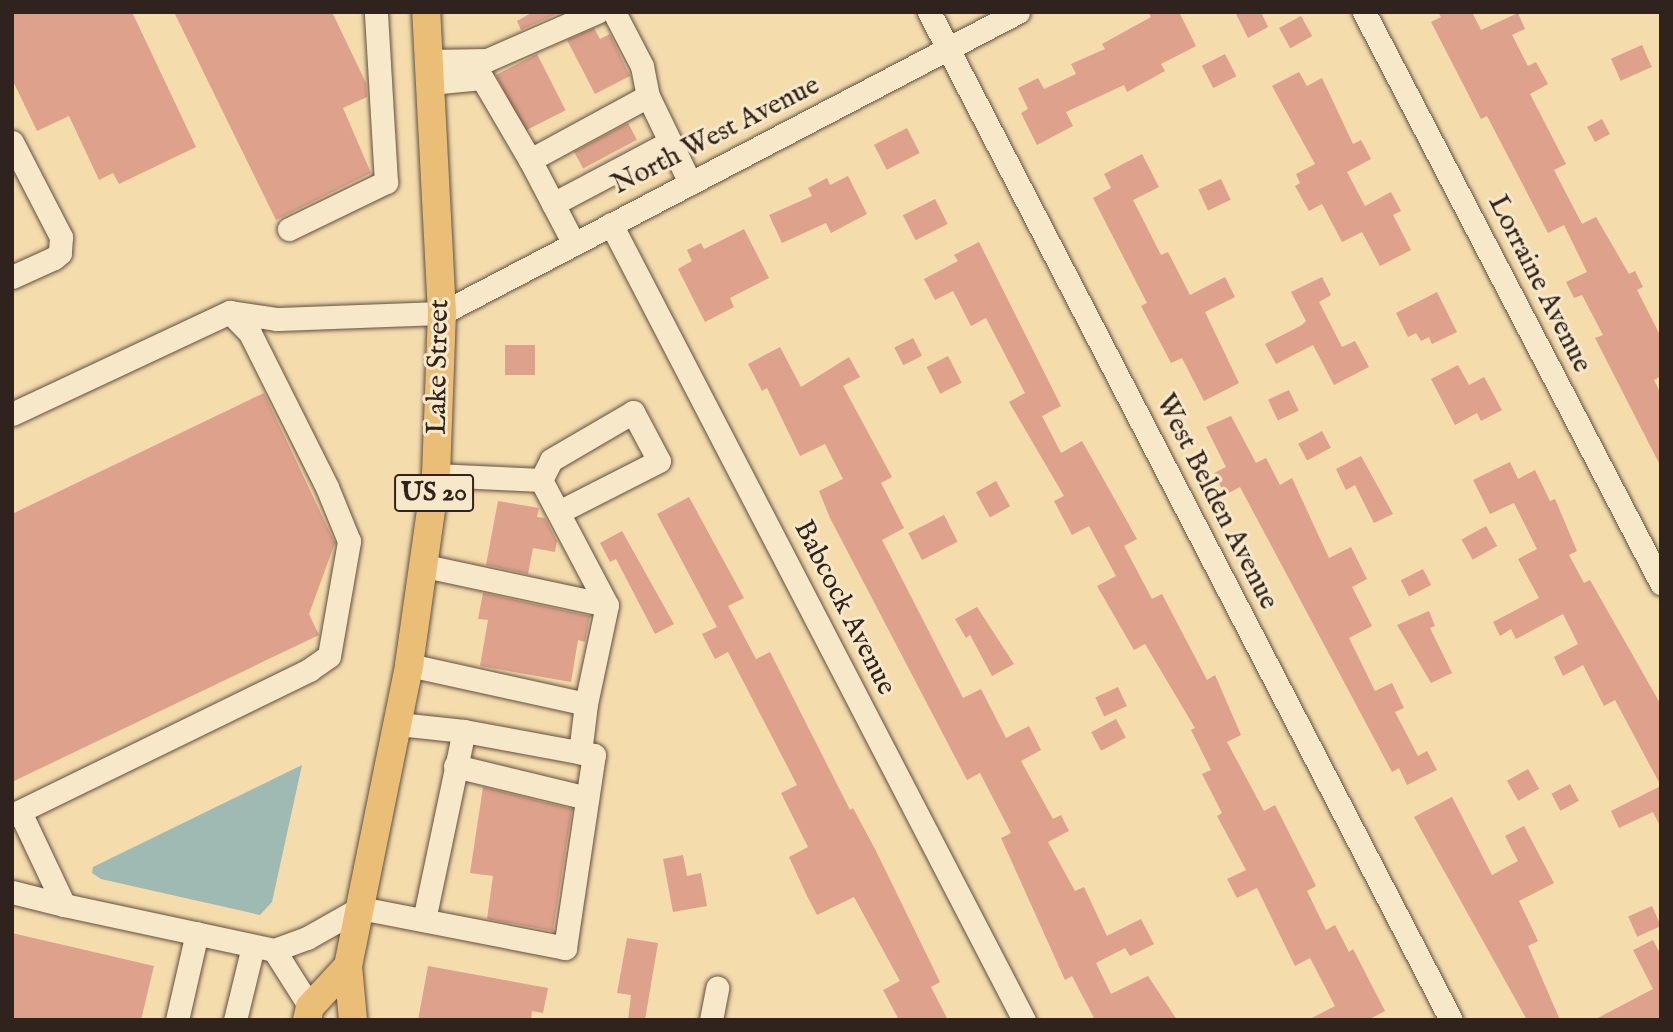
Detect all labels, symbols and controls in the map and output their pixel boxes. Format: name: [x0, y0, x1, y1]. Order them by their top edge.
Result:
street label: North West Avenue: [607, 69, 825, 203]
street label: Lorraine Avenue: [1480, 190, 1598, 378]
street label: Lake Street: [421, 299, 457, 435]
street label: West Belden Avenue: [1147, 389, 1285, 615]
road number: US 20: [394, 471, 474, 516]
street label: Babcock Avenue: [786, 515, 902, 701]

